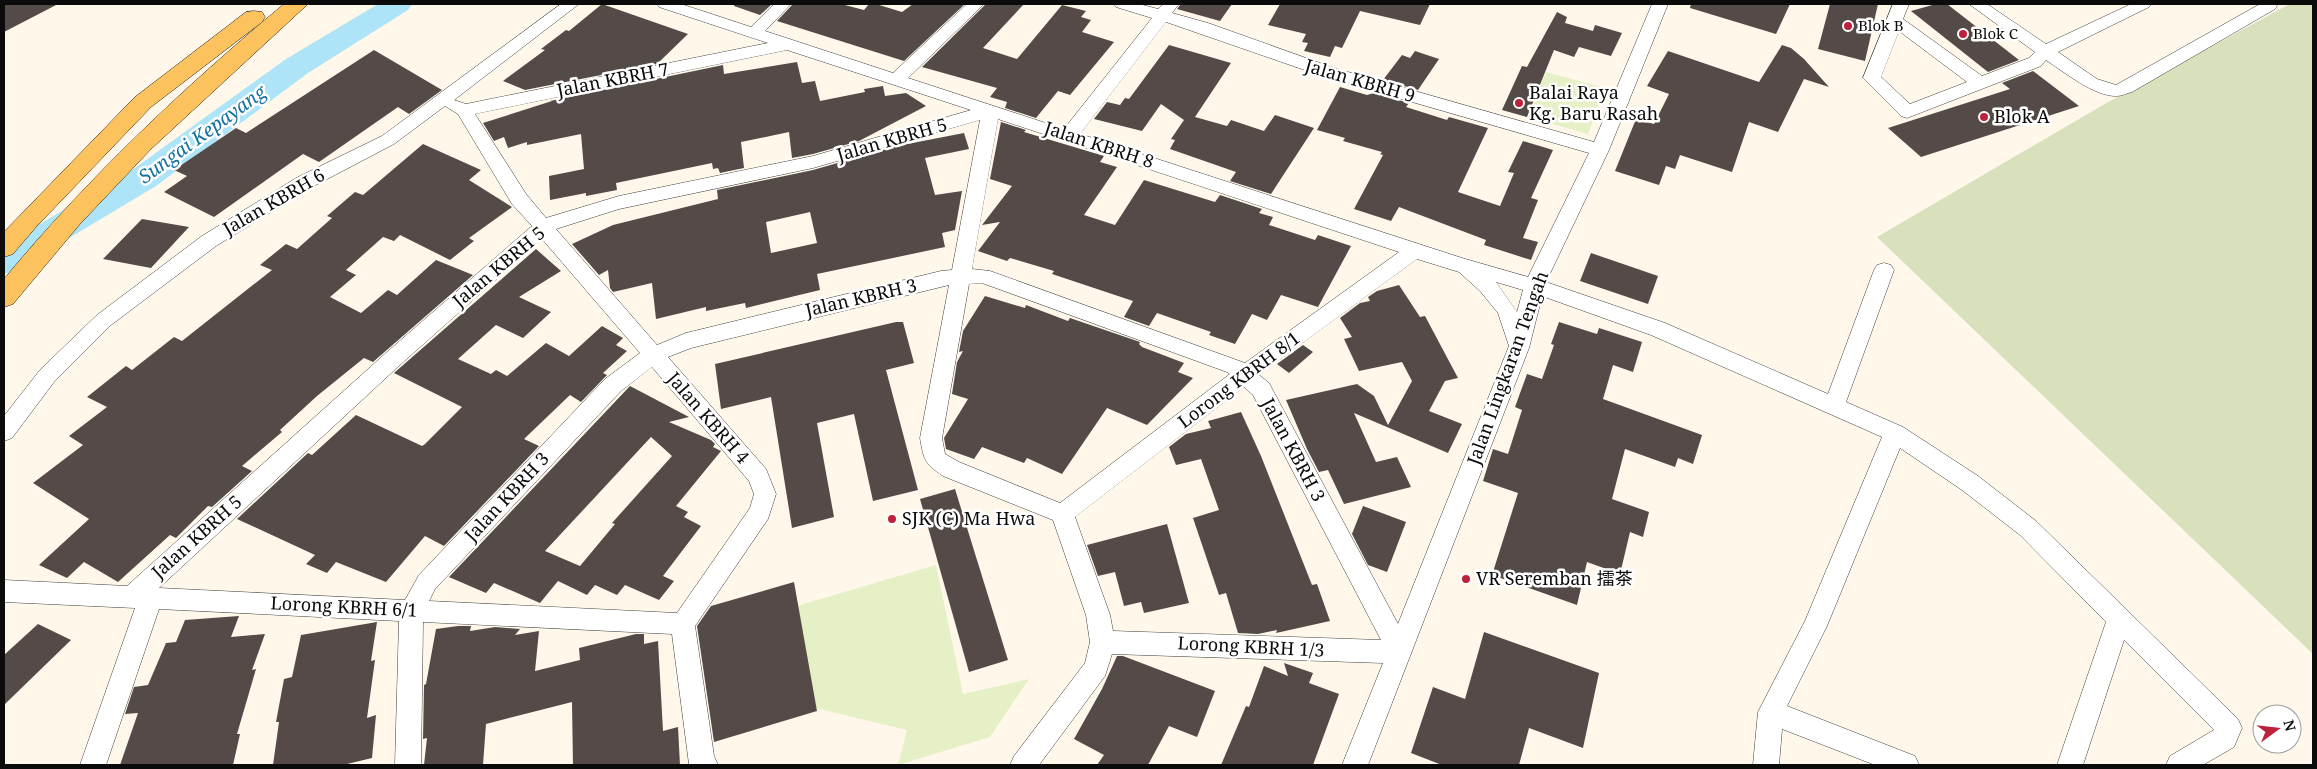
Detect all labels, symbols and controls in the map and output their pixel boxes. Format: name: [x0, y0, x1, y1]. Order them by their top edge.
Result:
place label: Blok B: [1858, 15, 1904, 35]
marker: Blok B: [1842, 20, 1854, 32]
place label: Blok C: [1973, 23, 2018, 43]
marker: Blok C: [1957, 28, 1969, 40]
street label: Jalan KBRH 9: [1301, 53, 1418, 107]
street label: Jalan KBRH 7: [554, 56, 671, 102]
water label: Sungai Kepayang: [133, 78, 272, 189]
place label: Balai Raya Kg. Baru Rasah: [1529, 80, 1658, 125]
marker: Balai Raya Kg. Baru Rasah: [1513, 97, 1525, 109]
place label: Blok A: [1994, 104, 2050, 128]
marker: Blok A: [1978, 111, 1990, 123]
street label: Jalan KBRH 5: [833, 112, 950, 167]
street label: Jalan KBRH 8: [1041, 115, 1157, 173]
street label: Jalan KBRH 6: [217, 162, 329, 240]
street label: Jalan KBRH 5: [446, 220, 550, 313]
street label: Jalan Lingkaran Tengah: [1460, 267, 1553, 469]
street label: Jalan KBRH 3: [802, 273, 919, 322]
street label: Lorong KBRH 8/1: [1173, 325, 1304, 433]
street label: Jalan KBRH 4: [662, 366, 755, 468]
street label: Jalan KBRH 3: [1256, 393, 1331, 505]
street label: Jalan KBRH 3: [458, 447, 554, 547]
street label: Jalan KBRH 5: [145, 489, 247, 584]
place label: SJK (C) Ma Hwa: [902, 506, 1035, 530]
marker: SJK (C) Ma Hwa: [886, 513, 898, 525]
place label: VR Seremban 擂茶: [1476, 566, 1633, 590]
marker: VR Seremban 擂茶: [1460, 573, 1472, 585]
street label: Lorong KBRH 6/1: [270, 590, 418, 622]
street label: Lorong KBRH 1/3: [1177, 630, 1325, 662]
north arrow: [2252, 704, 2302, 754]
text: N: [2279, 718, 2301, 733]

